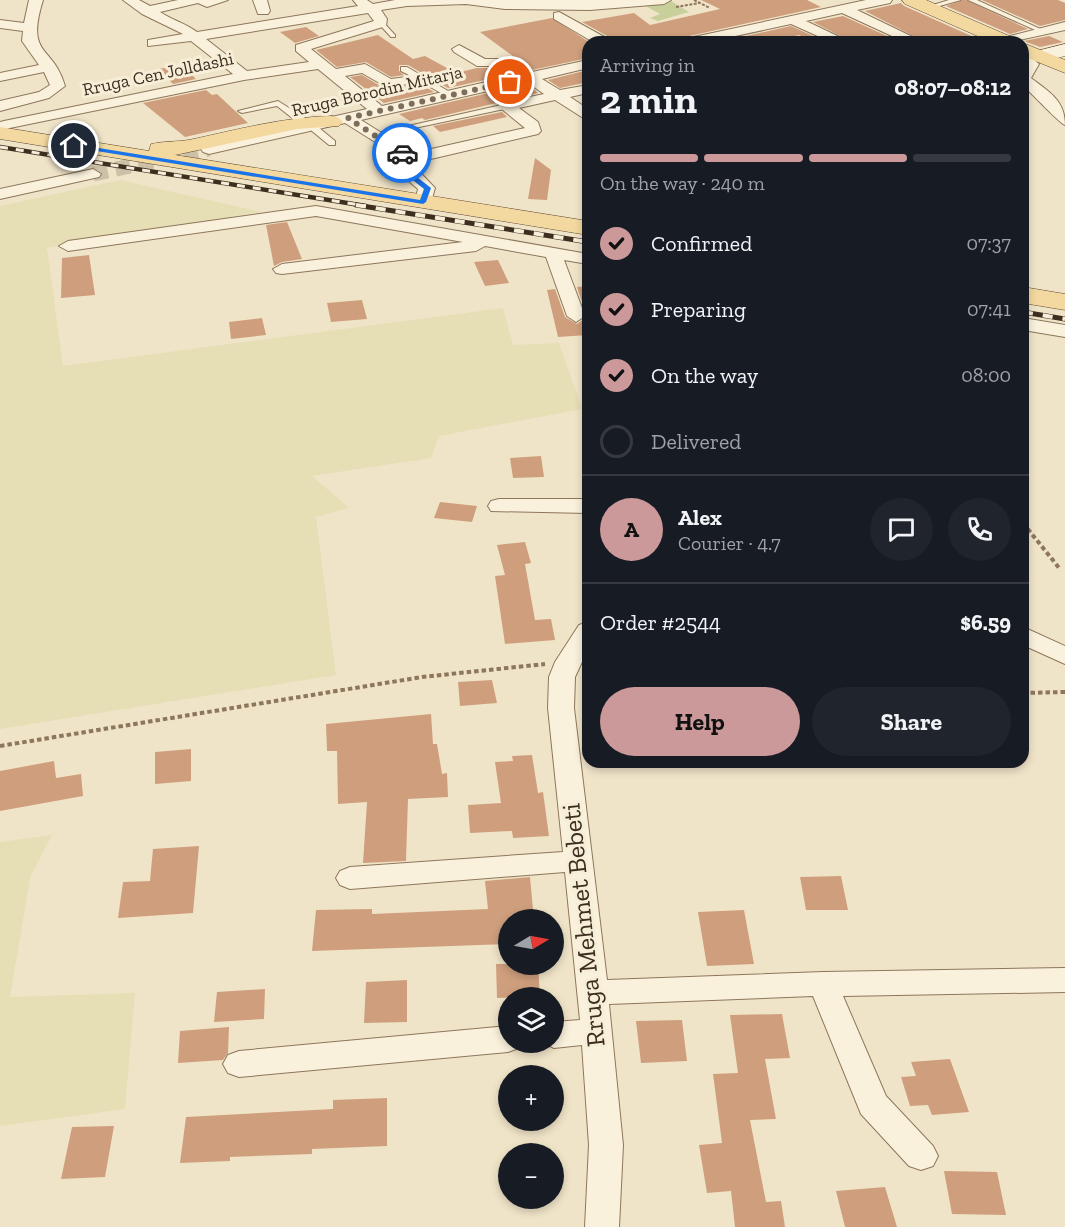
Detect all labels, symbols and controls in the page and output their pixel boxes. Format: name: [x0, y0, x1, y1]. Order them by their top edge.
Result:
street label: Rruga Cen Jolldashi: [81, 47, 235, 101]
text: Arriving in: [600, 53, 695, 77]
pin: [484, 56, 535, 107]
street label: Rruga Borodin Mitarja: [289, 61, 465, 121]
icon: bag: [493, 65, 526, 98]
text: 08:07–08:12: [894, 74, 1011, 101]
text: 2 min: [600, 76, 697, 123]
pin: [48, 120, 99, 171]
courier: [372, 123, 432, 183]
icon: home: [57, 129, 90, 162]
icon: car: [386, 137, 419, 170]
text: On the way · 240 m: [600, 171, 765, 195]
icon: check: [600, 227, 633, 260]
text: Confirmed: [651, 230, 752, 257]
text: 07:37: [966, 231, 1011, 255]
icon: check: [600, 293, 633, 326]
text: Preparing: [651, 296, 746, 323]
text: 07:41: [967, 297, 1011, 321]
icon: check: [600, 359, 633, 392]
text: On the way: [651, 362, 758, 389]
text: 08:00: [961, 363, 1011, 387]
text: Delivered: [651, 428, 741, 455]
button: chat: [870, 498, 933, 561]
button: phone: [948, 498, 1011, 561]
text: Alex: [678, 504, 722, 531]
text: A: [624, 516, 639, 543]
text: Courier · 4.7: [678, 531, 781, 555]
text: Order #2544: [600, 609, 721, 636]
text: $6.59: [960, 609, 1011, 636]
button: Help: [600, 687, 800, 756]
button: Share: [812, 687, 1011, 756]
street label: Rruga Mehmet Bebeti: [554, 802, 612, 1048]
north arrow: [498, 909, 564, 975]
map controls: [498, 909, 564, 1209]
button: layers: [498, 987, 564, 1053]
button: +: [498, 1065, 564, 1131]
button: −: [498, 1143, 564, 1209]

